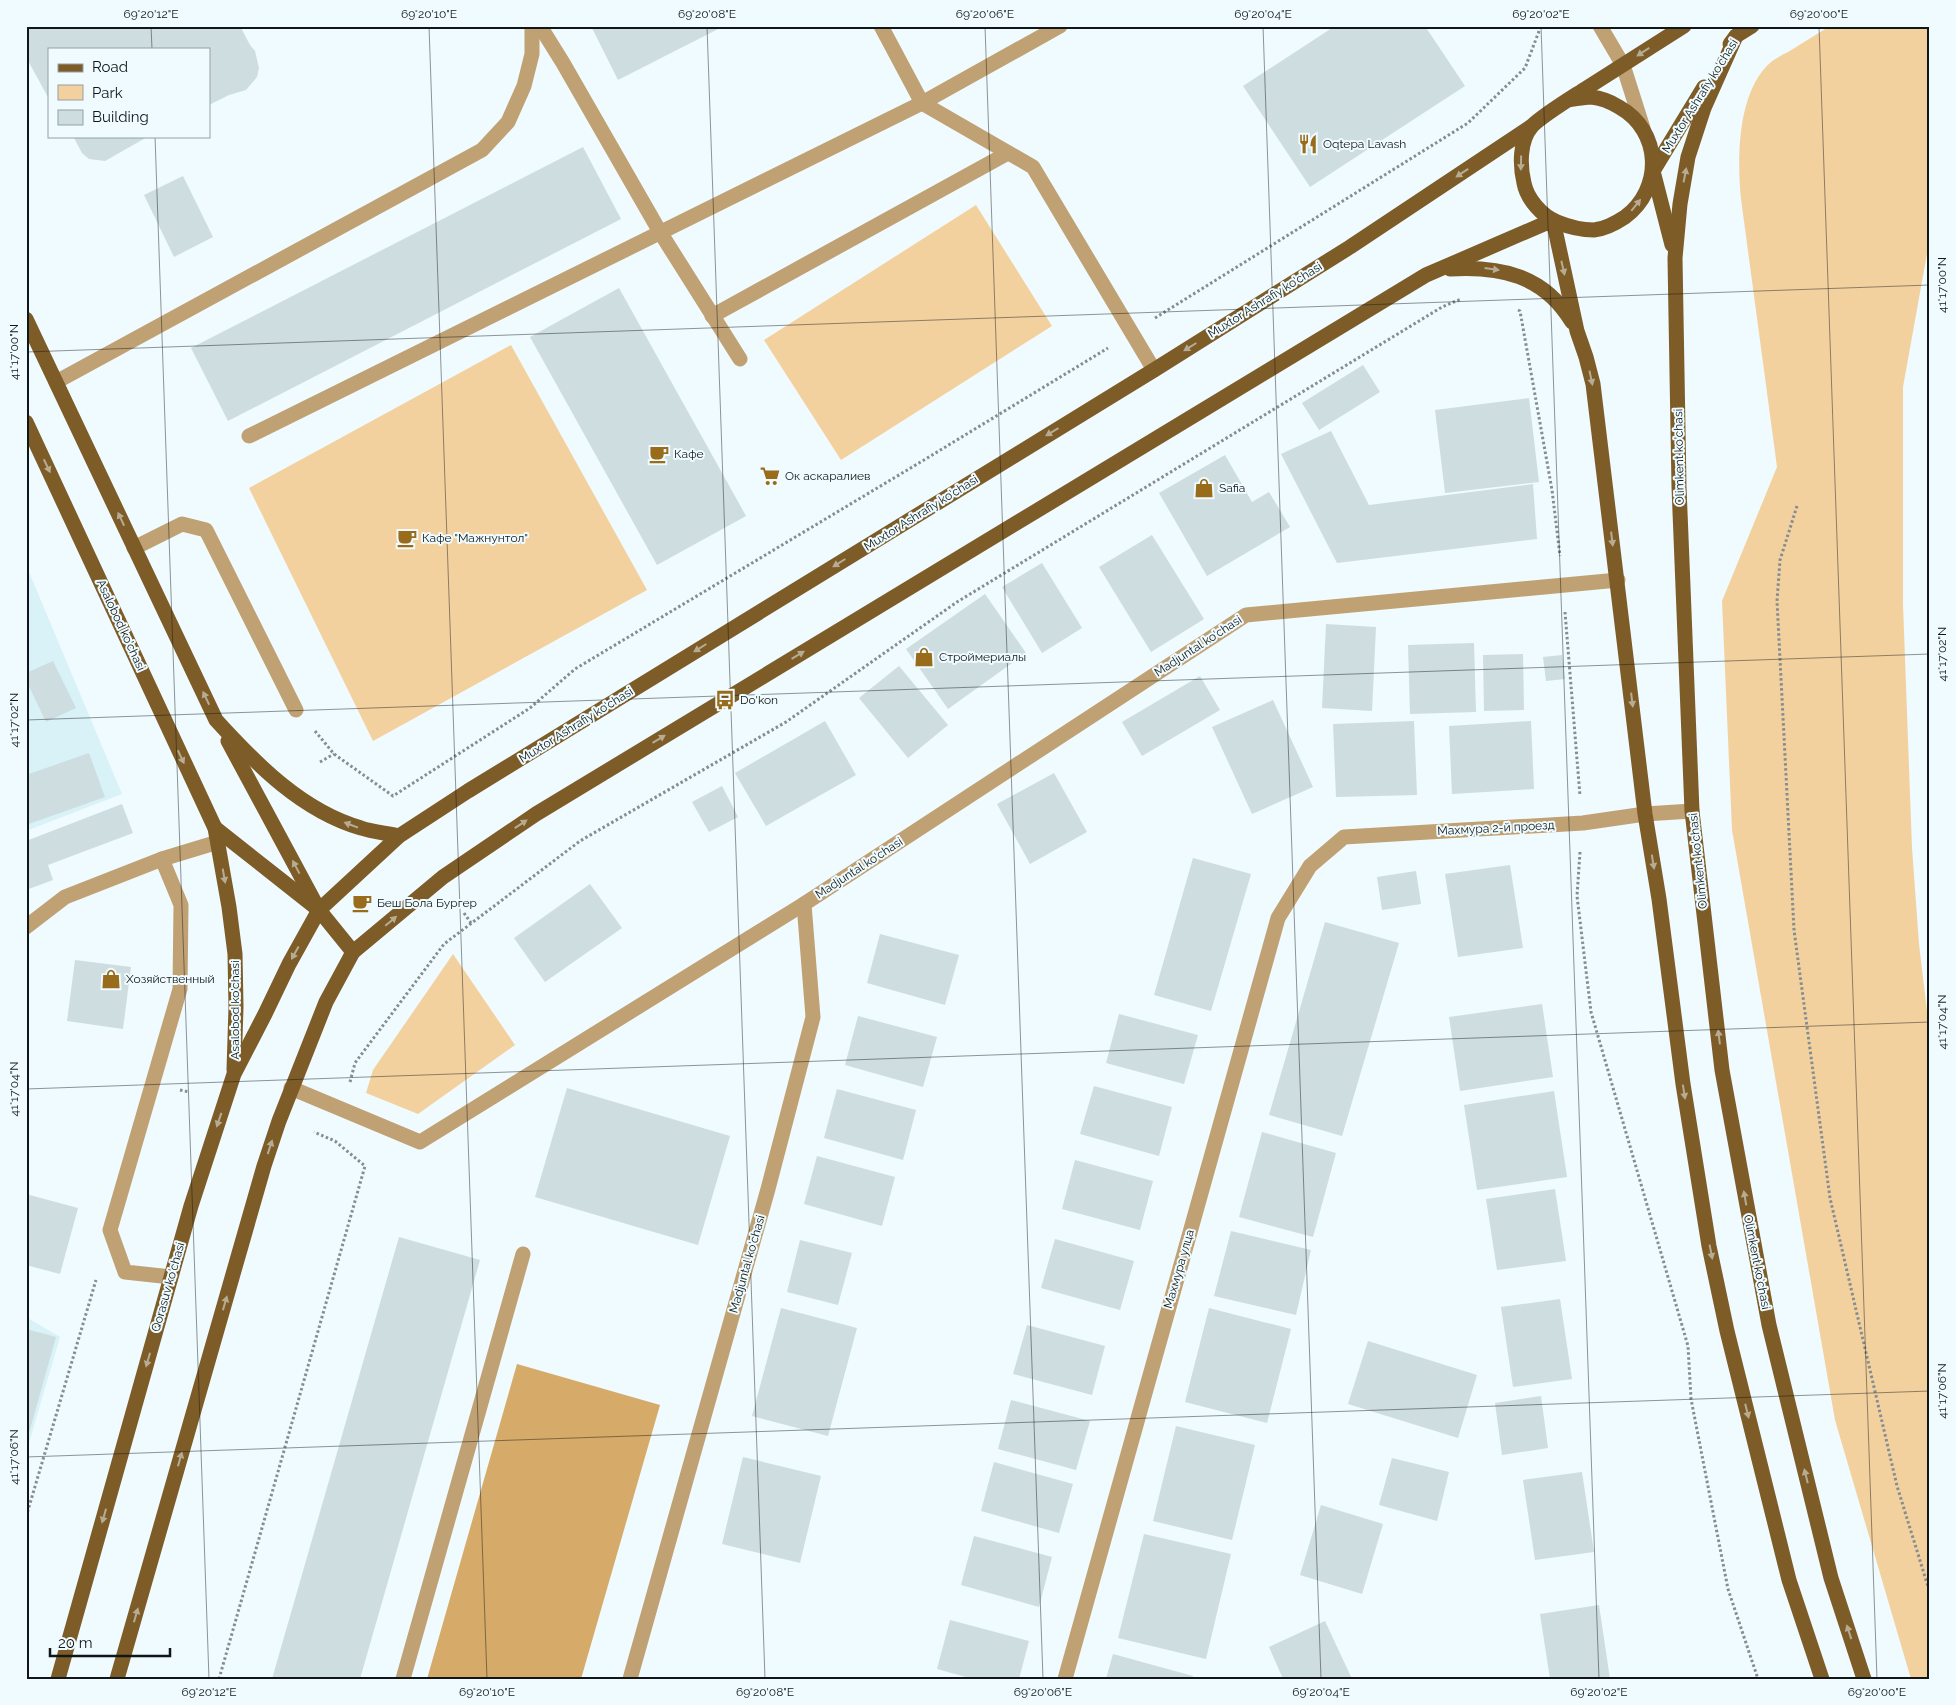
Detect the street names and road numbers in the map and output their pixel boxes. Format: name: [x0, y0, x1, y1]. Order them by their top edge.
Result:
street label: Muxtor Ashrafiy ko'chasi: [1659, 36, 1741, 156]
street label: Muxtor Ashrafiy ko'chasi: [1205, 259, 1325, 341]
street label: Olimkent ko'chasi: [1671, 409, 1687, 505]
street label: Muxtor Ashrafiy ko'chasi: [861, 472, 981, 554]
street label: Asalobod ko'chasi: [94, 577, 148, 673]
street label: Madjuntal ko'chasi: [1152, 613, 1244, 679]
street label: Muxtor Ashrafiy ko'chasi: [516, 684, 636, 766]
street label: Olimkent ko'chasi: [1686, 812, 1710, 910]
street label: Махмура 2-й проезд: [1437, 818, 1555, 838]
street label: Madjuntal ko'chasi: [813, 835, 905, 901]
street label: Asalobod ko'chasi: [228, 960, 242, 1060]
street label: Madjuntal ko'chasi: [726, 1213, 768, 1315]
street label: Olimkent ko'chasi: [1741, 1213, 1773, 1311]
street label: Махмура улца: [1161, 1228, 1197, 1310]
street label: Qorasuv ko'chasi: [149, 1241, 187, 1333]

